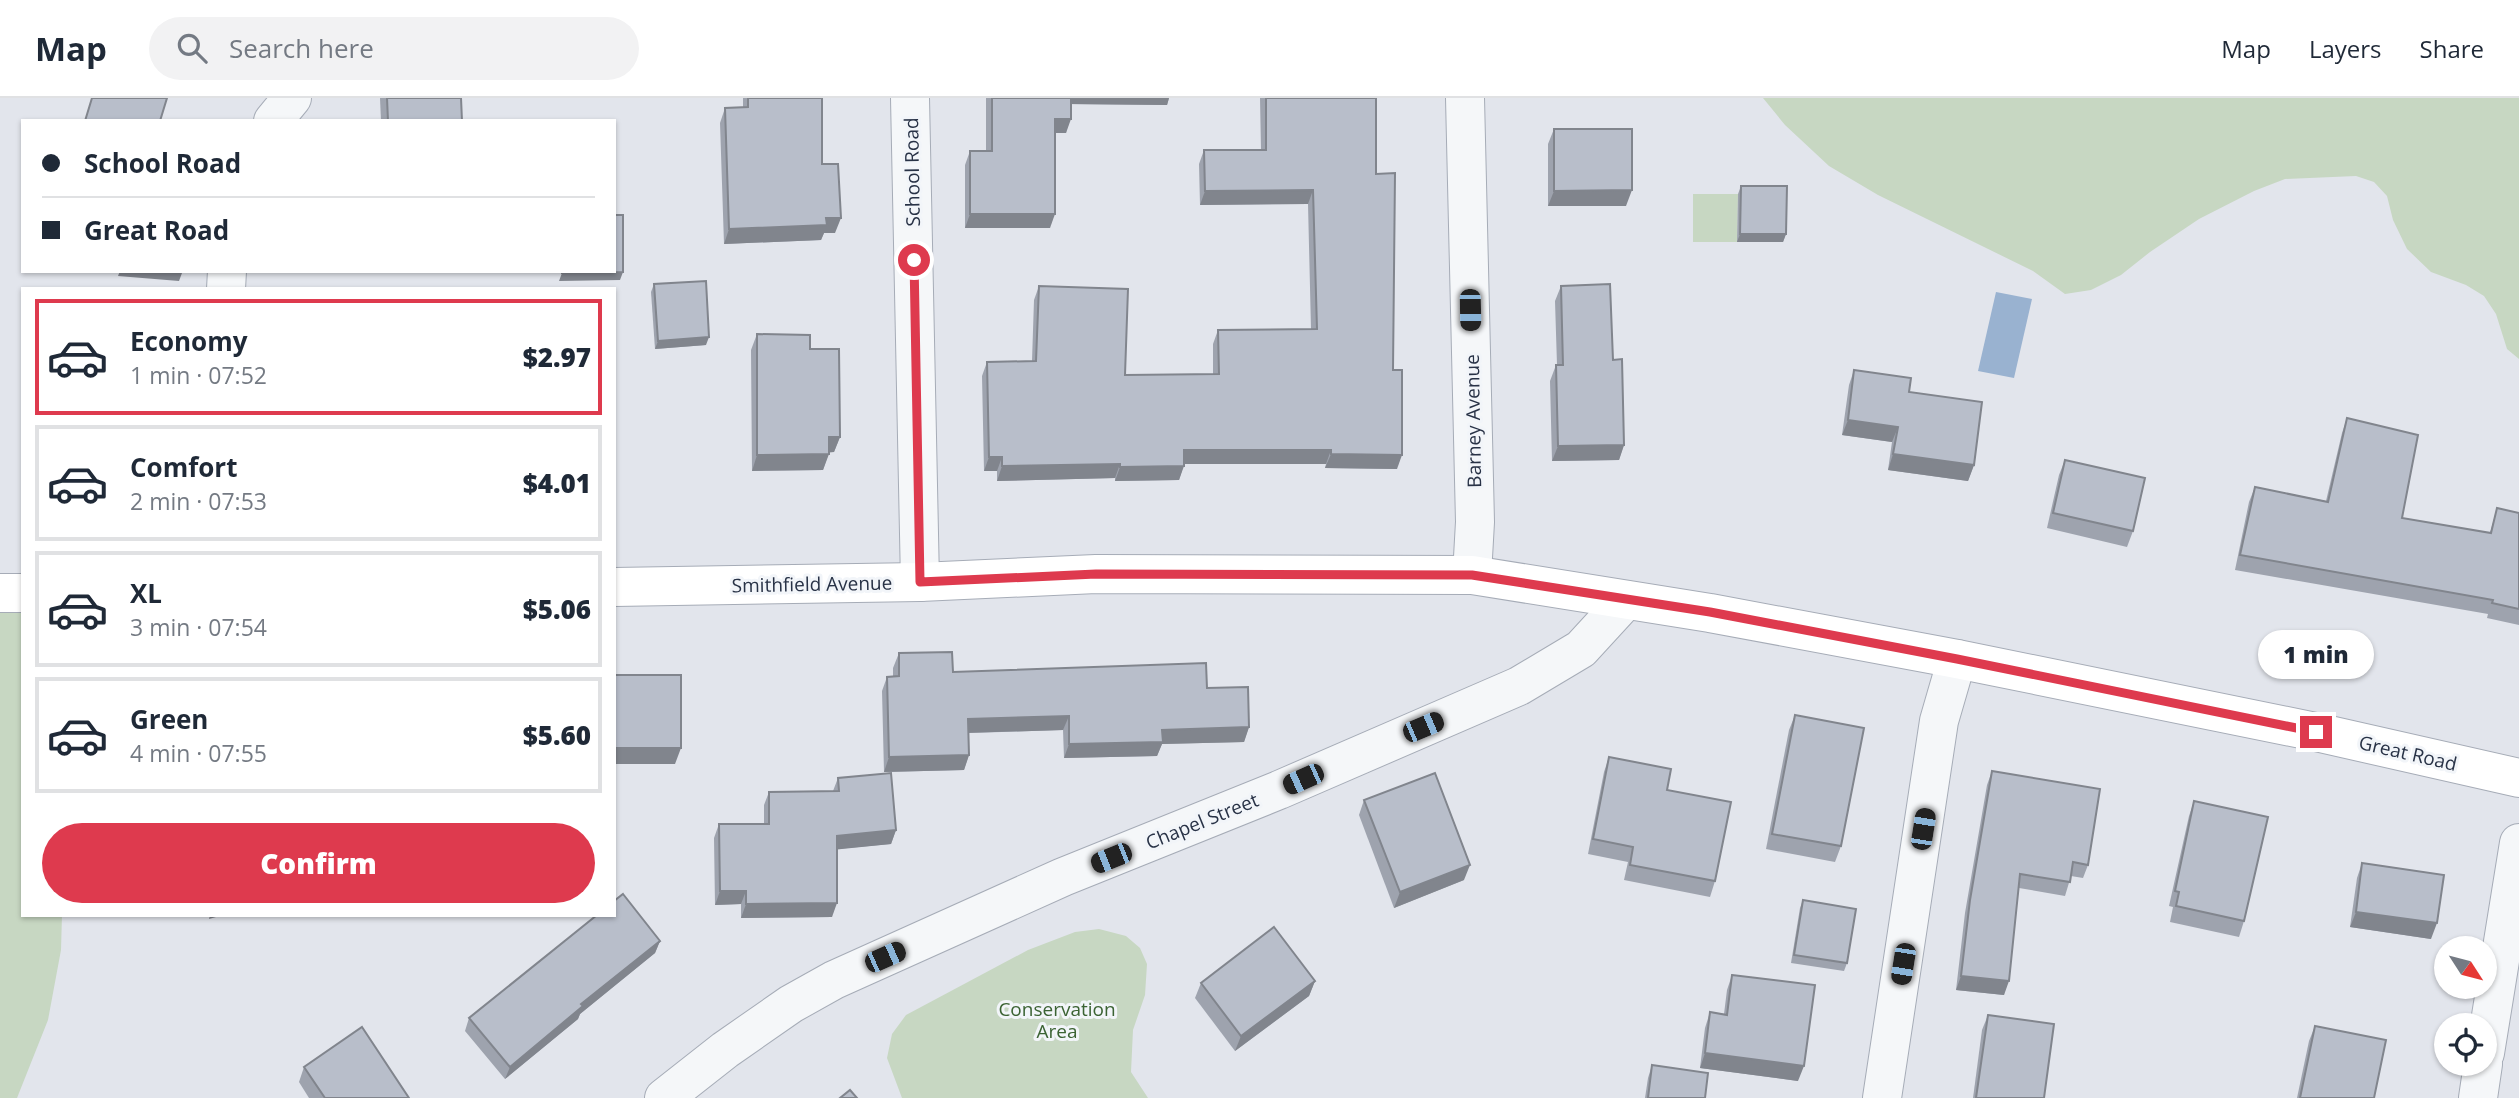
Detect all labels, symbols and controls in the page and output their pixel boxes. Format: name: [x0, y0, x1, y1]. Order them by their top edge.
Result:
search box: [149, 17, 639, 80]
text: Map: [35, 26, 107, 71]
icon: search: [173, 29, 211, 67]
text: Search here: [229, 30, 374, 66]
text: Map: [2221, 32, 2271, 65]
text: Layers: [2309, 32, 2382, 65]
text: Share: [2420, 32, 2484, 65]
street label: School Road: [898, 117, 926, 227]
text: School Road: [84, 145, 241, 181]
text: Great Road: [84, 212, 229, 248]
route start: [898, 244, 930, 276]
car: [1460, 289, 1481, 331]
text: Economy: [130, 323, 248, 359]
icon: car: [46, 326, 109, 389]
text: $2.97: [523, 339, 591, 375]
street label: Barney Avenue: [1459, 354, 1487, 488]
text: 1 min · 07:52: [130, 359, 267, 391]
text: Comfort: [130, 449, 237, 485]
icon: car: [46, 452, 109, 515]
text: $4.01: [523, 465, 591, 501]
text: 2 min · 07:53: [130, 485, 267, 517]
street label: Smithfield Avenue: [731, 570, 893, 598]
text: XL: [130, 575, 162, 611]
icon: car: [46, 578, 109, 641]
text: $5.06: [523, 591, 591, 627]
text: 3 min · 07:54: [130, 611, 267, 643]
callout: 1 min: [2258, 630, 2374, 680]
text: 1 min: [2283, 638, 2349, 670]
text: Green: [130, 701, 208, 737]
icon: car: [46, 704, 109, 767]
car: [1400, 709, 1447, 745]
route end: [2300, 716, 2332, 748]
text: $5.60: [523, 717, 591, 753]
street label: Great Road: [2356, 729, 2460, 777]
text: 4 min · 07:55: [130, 737, 267, 769]
car: [1280, 761, 1327, 797]
street label: Chapel Street: [1142, 787, 1262, 855]
car: [1910, 807, 1937, 851]
button: Confirm: [42, 823, 595, 903]
car: [1088, 840, 1135, 876]
north arrow: [2434, 936, 2497, 999]
map controls: [2434, 936, 2497, 1076]
car: [862, 939, 909, 975]
car: [1890, 942, 1917, 986]
park label: Conservation Area: [998, 996, 1116, 1044]
button: locate: [2434, 1013, 2497, 1076]

